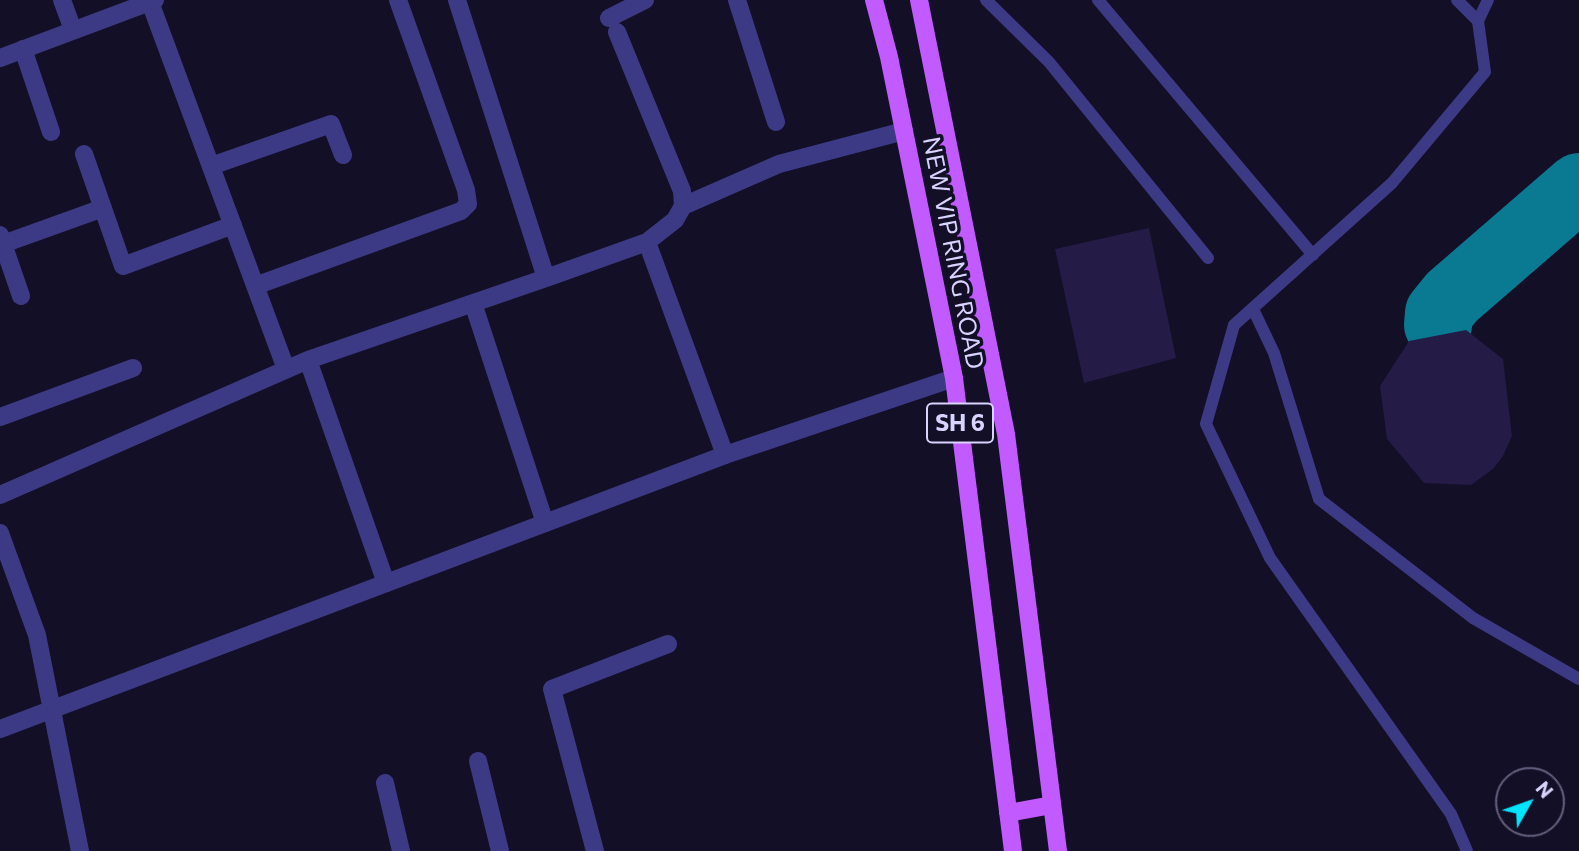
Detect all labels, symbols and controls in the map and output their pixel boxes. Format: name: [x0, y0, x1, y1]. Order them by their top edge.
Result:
street label: NEW VIP RING ROAD: [916, 134, 990, 372]
road number: SH 6: [927, 404, 993, 442]
north arrow: [1495, 767, 1565, 837]
text: N: [1532, 777, 1558, 802]

